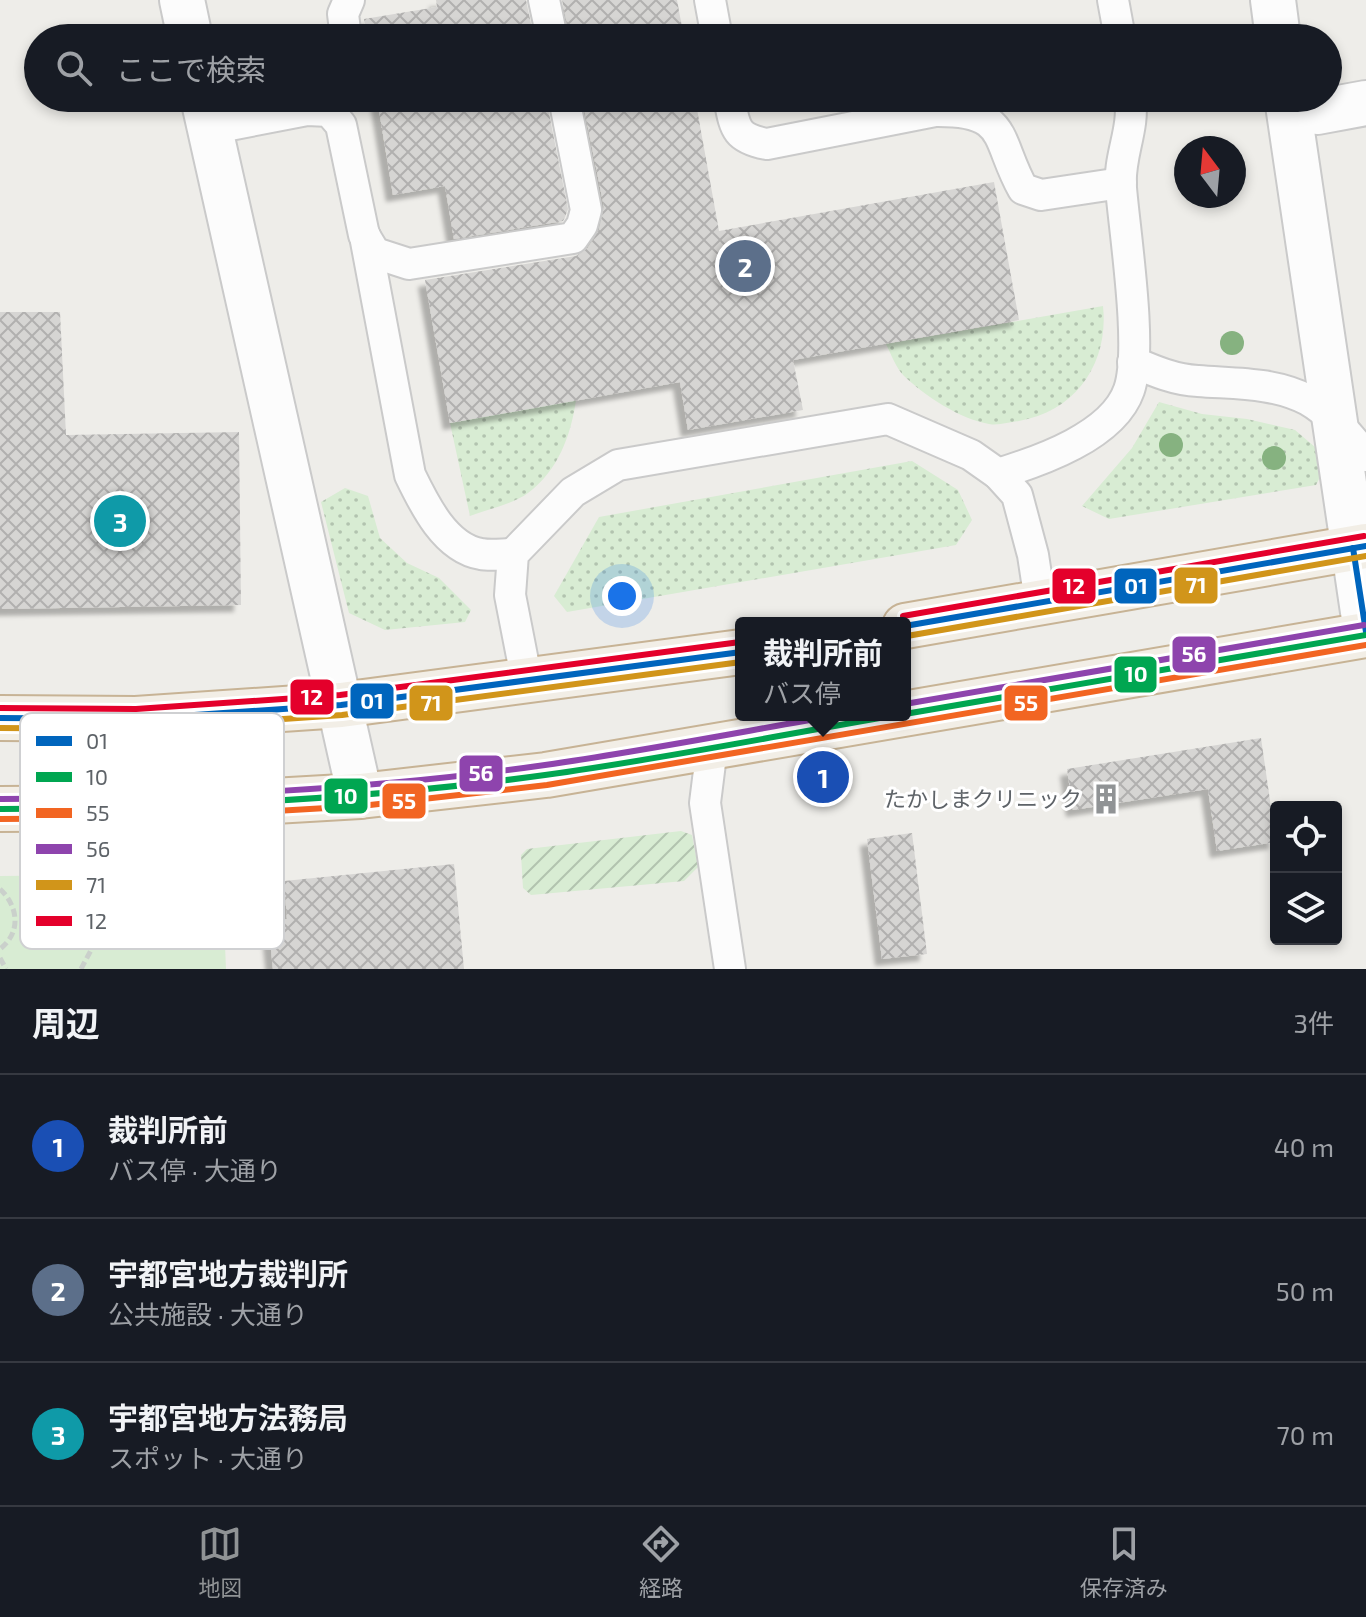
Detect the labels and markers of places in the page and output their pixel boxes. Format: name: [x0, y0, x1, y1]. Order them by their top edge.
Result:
pin: 2: [719, 236, 771, 296]
pin: 3: [94, 491, 146, 551]
pin: 1: [797, 747, 849, 807]
building icon: たかしまクリニック: [1089, 782, 1123, 816]
place label: たかしまクリニック: [884, 785, 1082, 811]

